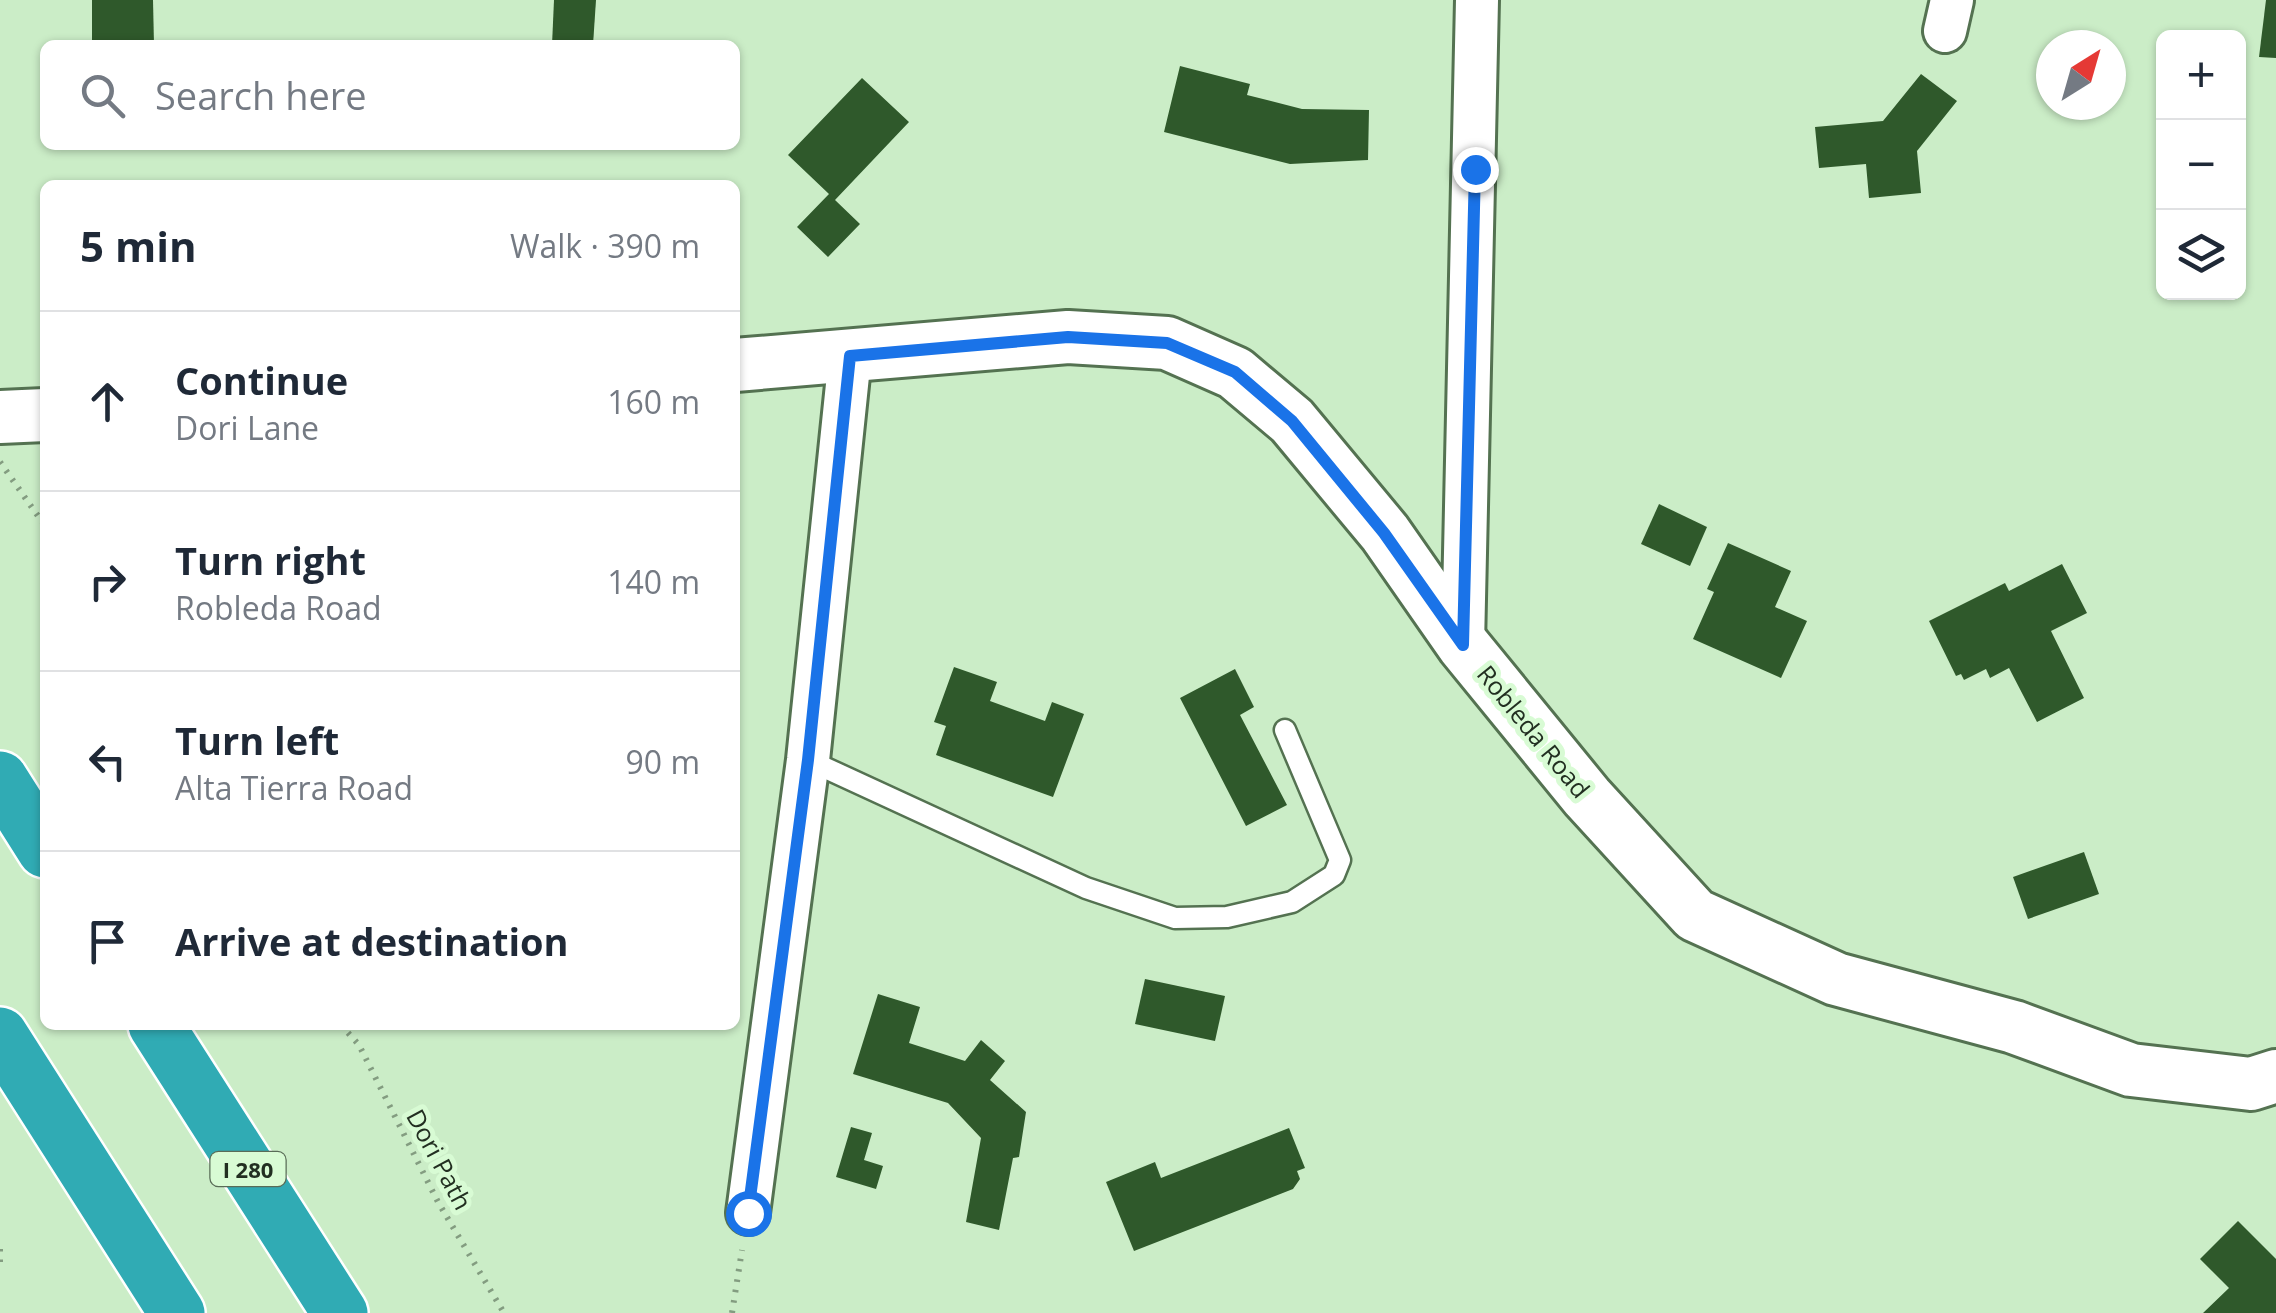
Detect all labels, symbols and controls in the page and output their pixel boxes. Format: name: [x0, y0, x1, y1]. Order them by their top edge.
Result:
north arrow: [2036, 30, 2126, 120]
map controls: [2156, 30, 2246, 300]
button: +: [2156, 30, 2246, 120]
search box: [40, 40, 740, 150]
icon: search: [75, 68, 130, 123]
text: Search here: [155, 69, 367, 121]
button: −: [2156, 120, 2246, 210]
route end: [1453, 147, 1499, 193]
button: layers: [2156, 210, 2246, 300]
text: 5 min: [80, 217, 197, 274]
text: Walk · 390 m: [510, 224, 700, 267]
text: Continue: [175, 354, 348, 406]
icon: ahead: [80, 374, 135, 429]
text: 160 m: [607, 380, 700, 423]
text: Dori Lane: [175, 406, 319, 449]
text: Turn right: [175, 534, 366, 586]
icon: right: [80, 554, 135, 609]
text: 140 m: [607, 560, 700, 603]
text: Robleda Road: [175, 586, 382, 629]
street label: Robleda Road: [1470, 658, 1598, 804]
text: Turn left: [175, 714, 339, 766]
icon: left: [80, 734, 135, 789]
text: 90 m: [625, 740, 700, 783]
text: Alta Tierra Road: [175, 766, 413, 809]
icon: arrive: [80, 914, 135, 969]
text: Arrive at destination: [175, 915, 569, 967]
street label: Dori Path: [399, 1103, 481, 1215]
road number: I 280: [210, 1152, 286, 1186]
route start: [726, 1191, 772, 1237]

